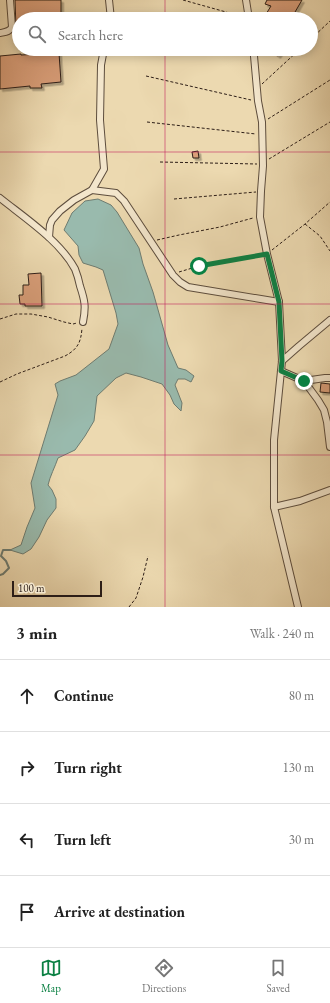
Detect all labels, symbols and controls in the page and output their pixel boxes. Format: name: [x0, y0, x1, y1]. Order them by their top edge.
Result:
search box: [12, 12, 318, 56]
icon: search: [26, 23, 48, 45]
text: Search here: [58, 25, 123, 44]
route start: [190, 257, 208, 275]
route end: [295, 372, 313, 390]
scale bar: [12, 579, 102, 598]
text: 100 m: [18, 581, 45, 595]
text: 3 min: [16, 622, 57, 644]
text: Walk · 240 m: [250, 625, 314, 642]
icon: ahead: [16, 685, 38, 707]
text: Continue: [54, 686, 114, 705]
text: 80 m: [289, 687, 314, 704]
icon: right: [16, 757, 38, 779]
text: Turn right: [54, 758, 122, 777]
text: 130 m: [283, 759, 314, 776]
icon: left: [16, 829, 38, 851]
text: Turn left: [54, 830, 111, 849]
text: 30 m: [289, 831, 314, 848]
icon: arrive: [16, 901, 38, 923]
text: Arrive at destination: [54, 902, 185, 921]
tab: Map: [40, 957, 62, 995]
tab: Directions: [142, 957, 186, 995]
tab: Saved: [266, 957, 290, 995]

